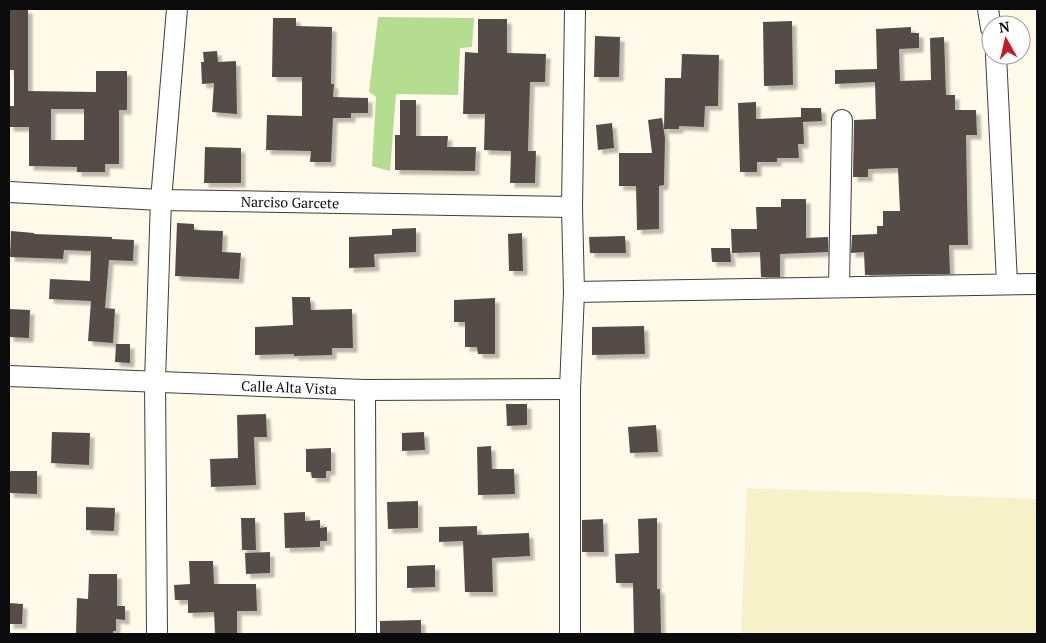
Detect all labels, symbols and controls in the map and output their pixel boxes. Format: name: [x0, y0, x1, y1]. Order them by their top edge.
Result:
north arrow: [981, 15, 1031, 65]
text: N: [998, 16, 1011, 37]
street label: Narciso Garcete: [241, 192, 339, 212]
street label: Calle Alta Vista: [241, 376, 337, 398]

